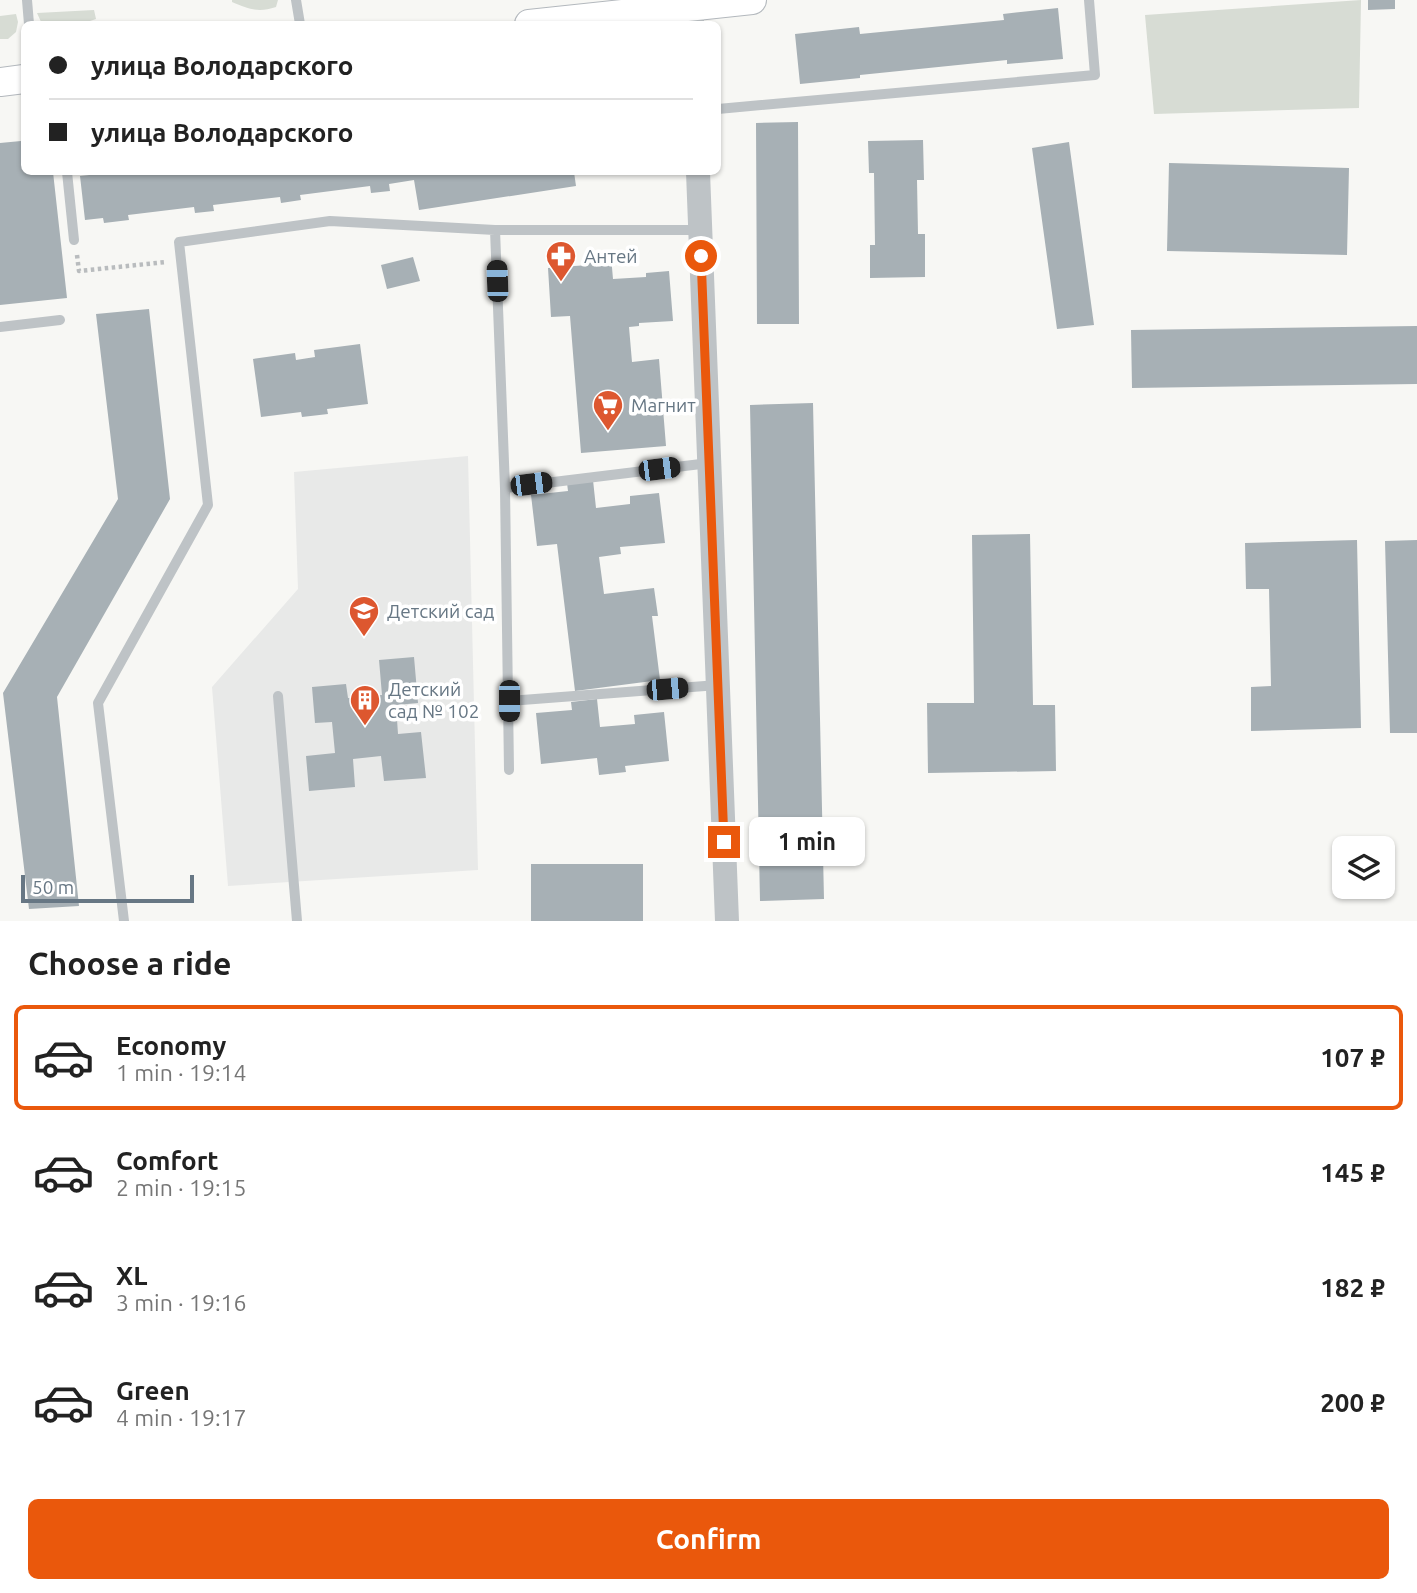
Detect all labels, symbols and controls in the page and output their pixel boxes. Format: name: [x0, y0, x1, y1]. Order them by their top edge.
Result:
text: улица Володарского: [91, 51, 353, 80]
text: улица Володарского: [91, 118, 353, 147]
pharmacy icon: Антей: [544, 239, 578, 283]
route start: [685, 240, 717, 272]
place label: Антей: [584, 245, 638, 267]
car: [486, 260, 509, 302]
supermarket icon: Магнит: [591, 388, 625, 432]
place label: Магнит: [631, 394, 696, 416]
car: [637, 456, 682, 482]
car: [509, 471, 554, 497]
school or university icon: Детский сад: [347, 594, 381, 638]
place label: Детский сад: [387, 600, 494, 622]
car: [646, 677, 689, 701]
place label: Детский сад № 102: [388, 678, 480, 722]
car: [499, 680, 520, 722]
building icon: Детский сад № 102: [348, 683, 382, 727]
callout: 1 min: [748, 818, 864, 866]
route end: [708, 826, 740, 858]
text: 1 min: [778, 829, 836, 854]
map controls: [1332, 836, 1395, 899]
button: layers: [1332, 836, 1395, 899]
scale bar: [21, 872, 194, 904]
text: 50 m: [32, 876, 74, 898]
text: Choose a ride: [28, 945, 231, 981]
icon: car: [32, 1026, 95, 1089]
text: Economy: [116, 1031, 226, 1060]
text: 107 ₽: [1320, 1043, 1385, 1072]
text: 1 min · 19:14: [116, 1060, 247, 1085]
icon: car: [32, 1141, 95, 1204]
text: Comfort: [116, 1146, 219, 1175]
text: 145 ₽: [1320, 1158, 1385, 1187]
text: 2 min · 19:15: [116, 1175, 247, 1200]
icon: car: [32, 1256, 95, 1319]
text: XL: [116, 1261, 147, 1290]
text: 182 ₽: [1320, 1273, 1385, 1302]
text: 3 min · 19:16: [116, 1290, 247, 1315]
icon: car: [32, 1371, 95, 1434]
text: Green: [116, 1376, 190, 1405]
text: 200 ₽: [1320, 1388, 1385, 1417]
text: 4 min · 19:17: [116, 1405, 247, 1430]
button: Confirm: [28, 1499, 1389, 1579]

